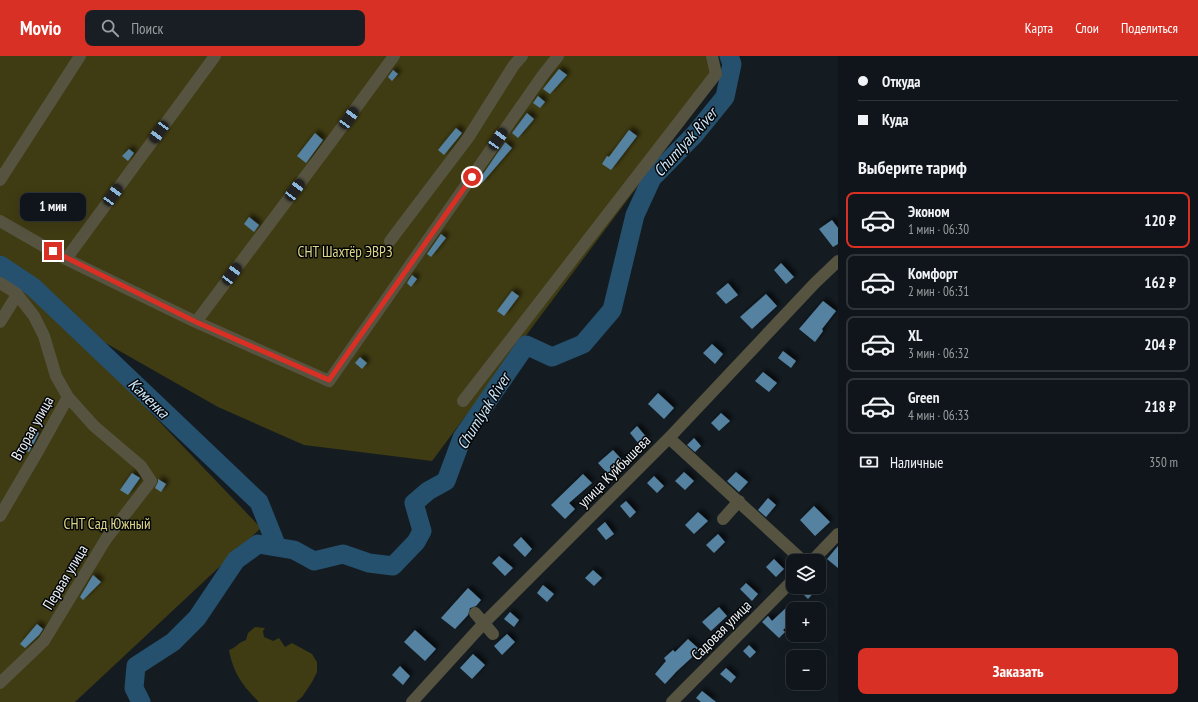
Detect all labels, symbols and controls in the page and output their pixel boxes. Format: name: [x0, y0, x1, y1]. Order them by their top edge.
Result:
search box: [85, 10, 365, 46]
text: Movio: [20, 16, 61, 40]
icon: search: [99, 17, 121, 39]
text: Поиск: [131, 19, 163, 38]
text: Карта: [1025, 19, 1053, 37]
text: Слои: [1075, 19, 1099, 37]
text: Поделиться: [1121, 19, 1178, 37]
text: Откуда: [882, 72, 921, 91]
water label: Chumlyak River: [649, 102, 723, 180]
car: [337, 105, 361, 131]
text: Куда: [882, 110, 909, 129]
car: [147, 119, 171, 145]
car: [486, 126, 510, 152]
text: Выберите тариф: [858, 156, 967, 179]
route start: [463, 168, 481, 186]
car: [283, 177, 307, 203]
car: [101, 182, 125, 208]
callout: 1 мин: [20, 193, 86, 221]
text: 1 мин: [39, 198, 67, 215]
icon: car: [860, 202, 896, 238]
text: Эконом: [908, 202, 949, 221]
text: 120 ₽: [1144, 211, 1176, 230]
text: 1 мин · 06:30: [908, 221, 969, 238]
route end: [44, 242, 62, 260]
park label: СНТ Шахтёр ЭВРЗ: [298, 242, 392, 261]
car: [220, 261, 244, 287]
icon: car: [860, 264, 896, 300]
text: Комфорт: [908, 264, 958, 283]
text: 162 ₽: [1144, 273, 1176, 292]
text: 2 мин · 06:31: [908, 283, 969, 300]
icon: car: [860, 326, 896, 362]
text: XL: [908, 326, 922, 345]
text: 204 ₽: [1144, 335, 1176, 354]
text: 3 мин · 06:32: [908, 345, 969, 362]
water label: Chumlyak River: [452, 367, 516, 453]
water label: Каменка: [125, 374, 175, 423]
icon: car: [860, 388, 896, 424]
text: Green: [908, 388, 940, 407]
street label: Вторая улица: [7, 393, 57, 463]
text: 218 ₽: [1144, 397, 1176, 416]
text: 4 мин · 06:33: [908, 407, 969, 424]
street label: улица Куйбышева: [574, 431, 654, 511]
icon: cash: [858, 451, 880, 473]
text: Наличные: [890, 453, 943, 472]
text: 350 m: [1149, 454, 1178, 471]
park label: СНТ Сад Южный: [64, 514, 150, 533]
street label: Первая улица: [38, 541, 92, 613]
map controls: [786, 554, 826, 690]
button: layers: [786, 554, 826, 594]
street label: Садовая улица: [687, 596, 755, 664]
button: +: [786, 602, 826, 642]
button: Заказать: [858, 648, 1178, 694]
button: −: [786, 650, 826, 690]

